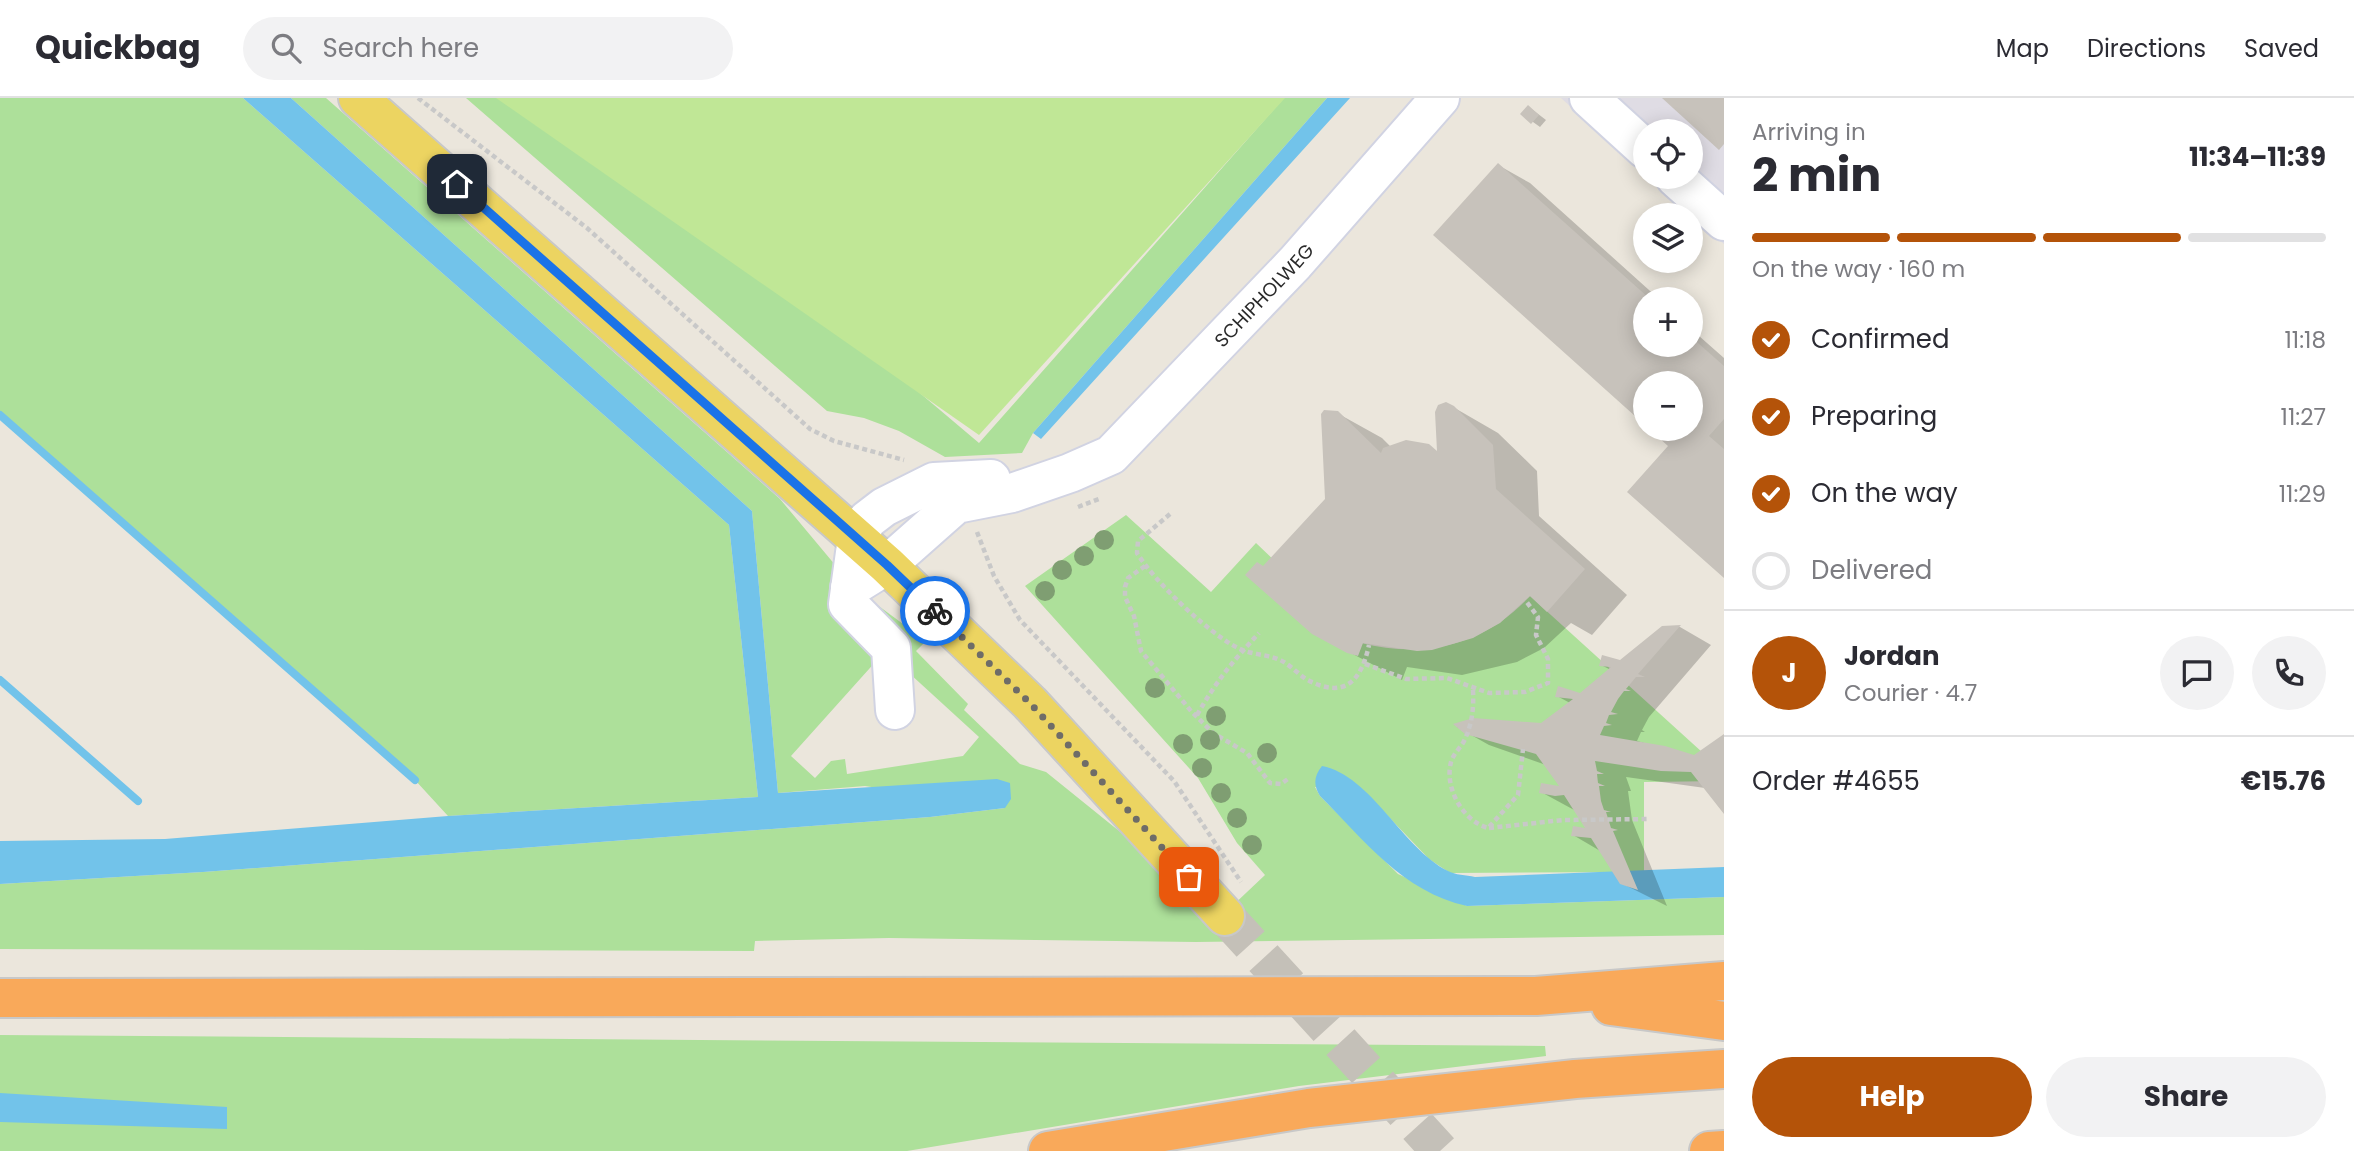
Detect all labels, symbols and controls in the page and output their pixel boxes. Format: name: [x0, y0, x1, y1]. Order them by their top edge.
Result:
search box: [243, 17, 733, 80]
text: Quickbag: [35, 24, 201, 71]
icon: search: [267, 29, 305, 67]
text: Search here: [323, 30, 479, 66]
text: Map: [1996, 32, 2049, 65]
text: Directions: [2087, 32, 2206, 65]
text: Saved: [2244, 32, 2319, 65]
text: Arriving in: [1752, 116, 1866, 148]
map controls: [1633, 119, 1703, 441]
button: locate: [1633, 119, 1703, 189]
text: 11:34–11:39: [2189, 139, 2326, 175]
text: 2 min: [1752, 143, 1881, 207]
pin: [427, 154, 487, 214]
icon: home: [438, 165, 476, 203]
button: layers: [1633, 203, 1703, 273]
street label: SCHIPHOLWEG: [1208, 238, 1320, 353]
text: On the way · 160 m: [1752, 253, 1965, 285]
button: +: [1633, 287, 1703, 357]
icon: check: [1752, 321, 1790, 359]
text: Confirmed: [1811, 321, 1949, 357]
text: 11:18: [2285, 324, 2326, 356]
button: −: [1633, 371, 1703, 441]
icon: check: [1752, 398, 1790, 436]
text: Preparing: [1811, 398, 1937, 434]
text: 11:27: [2281, 401, 2326, 433]
icon: check: [1752, 475, 1790, 513]
text: On the way: [1811, 475, 1958, 511]
text: 11:29: [2279, 478, 2326, 510]
text: Delivered: [1811, 552, 1932, 588]
courier: [900, 576, 970, 646]
icon: bike: [916, 592, 954, 630]
button: chat: [2160, 636, 2234, 710]
button: phone: [2252, 636, 2326, 710]
text: Jordan: [1844, 638, 1940, 674]
text: J: [1781, 655, 1797, 691]
text: Courier · 4.7: [1844, 677, 1977, 709]
text: Order #4655: [1752, 763, 1920, 799]
text: €15.76: [2241, 763, 2326, 799]
pin: [1159, 847, 1219, 907]
icon: bag: [1170, 858, 1208, 896]
button: Help: [1752, 1057, 2032, 1137]
button: Share: [2046, 1057, 2326, 1137]

